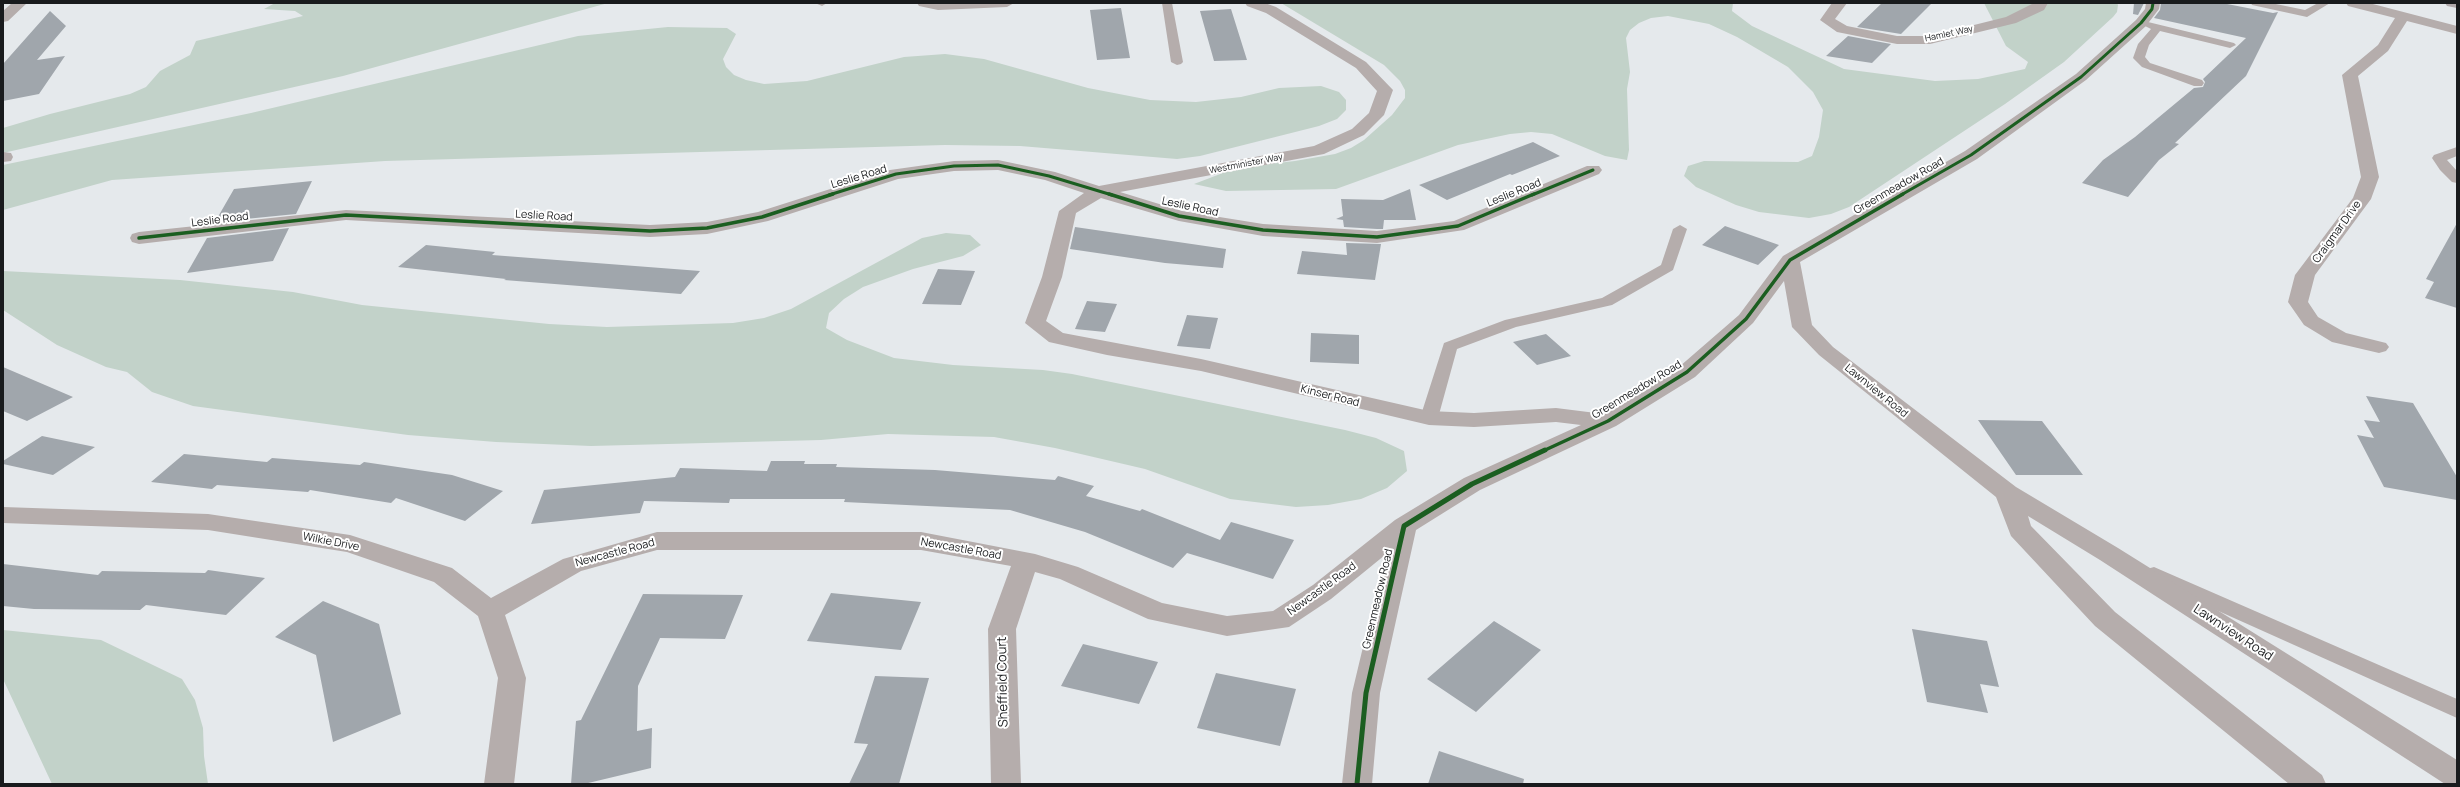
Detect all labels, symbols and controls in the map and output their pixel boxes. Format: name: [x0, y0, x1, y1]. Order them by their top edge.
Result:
street label: Hamlet Way: [1924, 24, 1974, 44]
street label: Westminister Way: [1208, 152, 1284, 176]
street label: Greenmeadow Road: [1851, 155, 1947, 217]
street label: Leslie Road: [830, 162, 888, 192]
street label: Leslie Road: [1485, 176, 1543, 210]
street label: Leslie Road: [1160, 195, 1220, 219]
street label: Craigmar Drive: [2310, 198, 2364, 266]
street label: Leslie Road: [515, 208, 573, 224]
street label: Leslie Road: [191, 210, 249, 230]
street label: Greenmeadow Road: [1590, 358, 1684, 422]
street label: Lawnview Road: [1842, 361, 1910, 421]
street label: Kinser Road: [1299, 382, 1361, 410]
street label: Wilkie Drive: [301, 530, 361, 554]
street label: Newcastle Road: [920, 535, 1002, 563]
street label: Newcastle Road: [574, 536, 656, 570]
street label: Greenmeadow Road: [1360, 548, 1396, 650]
street label: Newcastle Road: [1285, 560, 1359, 618]
street label: Lawnview Road: [2190, 601, 2276, 665]
street label: Sheffield Court: [994, 637, 1012, 727]

